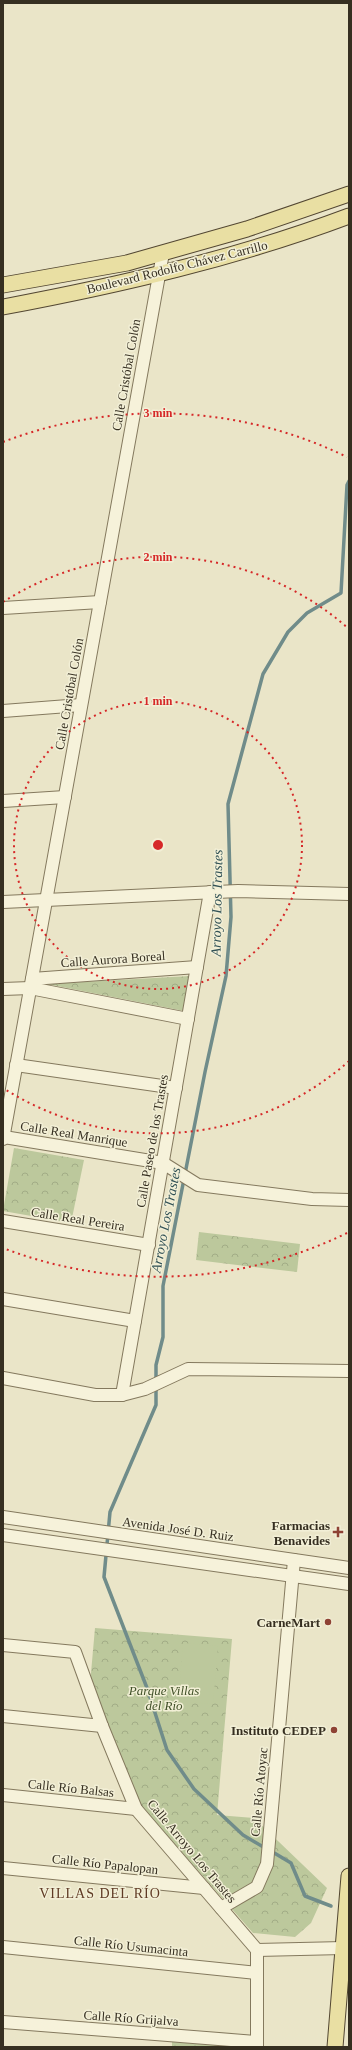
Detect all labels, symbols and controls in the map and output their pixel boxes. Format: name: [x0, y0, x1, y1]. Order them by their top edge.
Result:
street label: Boulevard Rodolfo Chávez Carrillo: [85, 237, 269, 297]
street label: Calle Cristóbal Colón: [109, 317, 143, 432]
text: 3 min: [143, 406, 173, 420]
text: 2 min: [143, 550, 173, 564]
street label: Calle Cristóbal Colón: [52, 636, 86, 751]
text: 1 min: [143, 694, 173, 708]
centre of rings: [151, 838, 165, 852]
water label: Arroyo Los Trastes: [209, 849, 225, 958]
street label: Calle Aurora Boreal: [60, 948, 166, 970]
street label: Calle Paseo de los Trastes: [133, 1073, 171, 1209]
street label: Calle Real Manrique: [19, 1118, 129, 1150]
water label: Arroyo Los Trastes: [148, 1166, 184, 1275]
street label: Calle Real Pereira: [30, 1204, 126, 1234]
street label: Avenida José D. Ruiz: [121, 1514, 235, 1544]
place label: Farmacias Benavides: [272, 1518, 330, 1548]
marker: Farmacias Benavides: [333, 1527, 343, 1537]
place label: CarneMart: [256, 1615, 321, 1630]
marker: CarneMart: [323, 1617, 333, 1627]
park label: Parque Villas del Río: [128, 1683, 199, 1713]
place label: Instituto CEDEP: [231, 1723, 326, 1738]
marker: Instituto CEDEP: [329, 1725, 339, 1735]
street label: Calle Río Atoyac: [248, 1747, 270, 1837]
street label: Calle Río Balsas: [27, 1776, 115, 1800]
street label: Calle Arroyo Los Trastes: [144, 1796, 240, 1906]
street label: Calle Río Papalopan: [51, 1851, 159, 1877]
district label: VILLAS DEL RÍO: [39, 1885, 161, 1901]
street label: Calle Río Usumacinta: [73, 1933, 189, 1959]
street label: Calle Río Grijalva: [83, 2007, 179, 2029]

